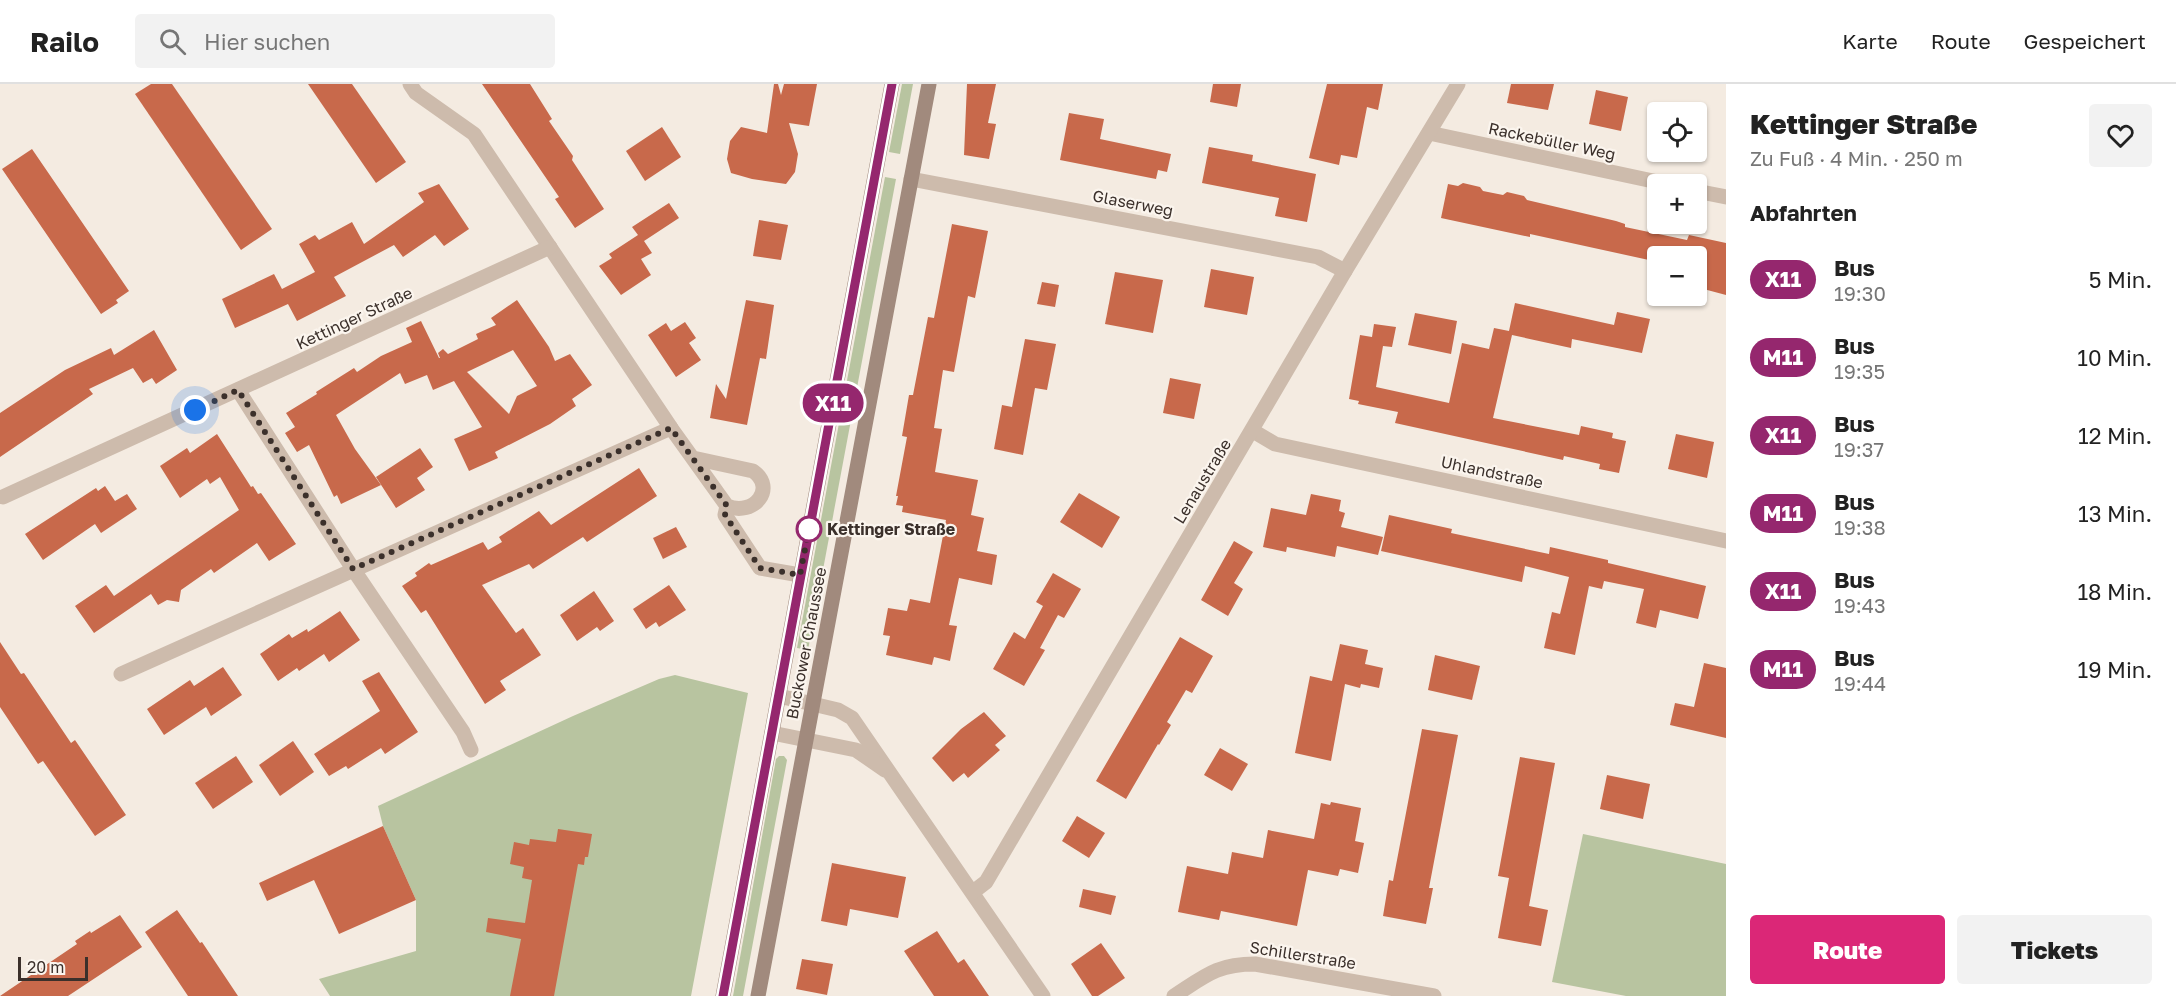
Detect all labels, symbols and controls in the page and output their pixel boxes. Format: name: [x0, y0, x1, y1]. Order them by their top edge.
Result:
search box: [135, 14, 555, 68]
text: Railo: [30, 25, 99, 58]
icon: search: [156, 25, 189, 58]
text: Hier suchen: [204, 28, 330, 55]
text: Karte: [1842, 28, 1898, 54]
text: Route: [1931, 28, 1991, 54]
text: Gespeichert: [2024, 28, 2146, 54]
map controls: [1647, 102, 1707, 306]
button: locate: [1647, 102, 1707, 162]
button: heart: [2089, 104, 2152, 167]
text: Kettinger Straße: [1750, 107, 1977, 140]
street label: Rackebüller Weg: [1487, 118, 1617, 164]
text: Zu Fuß · 4 Min. · 250 m: [1750, 146, 1963, 170]
button: +: [1647, 174, 1707, 234]
street label: Glaserweg: [1091, 185, 1175, 221]
text: Abfahrten: [1750, 199, 1857, 226]
button: −: [1647, 246, 1707, 306]
text: Bus: [1834, 254, 1875, 281]
text: X11: [1765, 266, 1801, 292]
text: 5 Min.: [2089, 266, 2152, 293]
text: 19:30: [1834, 281, 1886, 305]
street label: Kettinger Straße: [293, 282, 415, 354]
text: Bus: [1834, 332, 1875, 359]
text: M11: [1763, 344, 1803, 370]
text: 10 Min.: [2077, 344, 2152, 371]
text: 19:35: [1834, 359, 1885, 383]
line badge: X11: [798, 384, 868, 422]
text: X11: [815, 390, 851, 416]
your location: [180, 395, 210, 425]
text: Bus: [1834, 410, 1875, 437]
text: X11: [1765, 422, 1801, 448]
text: 12 Min.: [2078, 422, 2152, 449]
street label: Lenaustraße: [1169, 435, 1235, 527]
text: 19:37: [1834, 437, 1884, 461]
street label: Uhlandstraße: [1439, 451, 1545, 493]
text: Bus: [1834, 488, 1875, 515]
text: M11: [1763, 500, 1803, 526]
text: 13 Min.: [2078, 500, 2152, 527]
text: 19:38: [1834, 515, 1886, 539]
marker: Kettinger Straße: [796, 516, 822, 542]
place label: Kettinger Straße: [827, 519, 955, 539]
street label: Buckower Chaussee: [781, 565, 831, 721]
text: Bus: [1834, 566, 1875, 593]
text: X11: [1765, 578, 1801, 604]
text: 18 Min.: [2077, 578, 2152, 605]
text: 19:43: [1834, 593, 1886, 617]
text: Bus: [1834, 644, 1875, 671]
text: M11: [1763, 656, 1803, 682]
text: 19 Min.: [2078, 656, 2152, 683]
text: 19:44: [1834, 671, 1886, 695]
button: Route: [1750, 915, 1945, 984]
button: Tickets: [1957, 915, 2152, 984]
street label: Schillerstraße: [1248, 937, 1358, 973]
scale bar: [18, 954, 88, 982]
text: 20 m: [27, 957, 64, 977]

